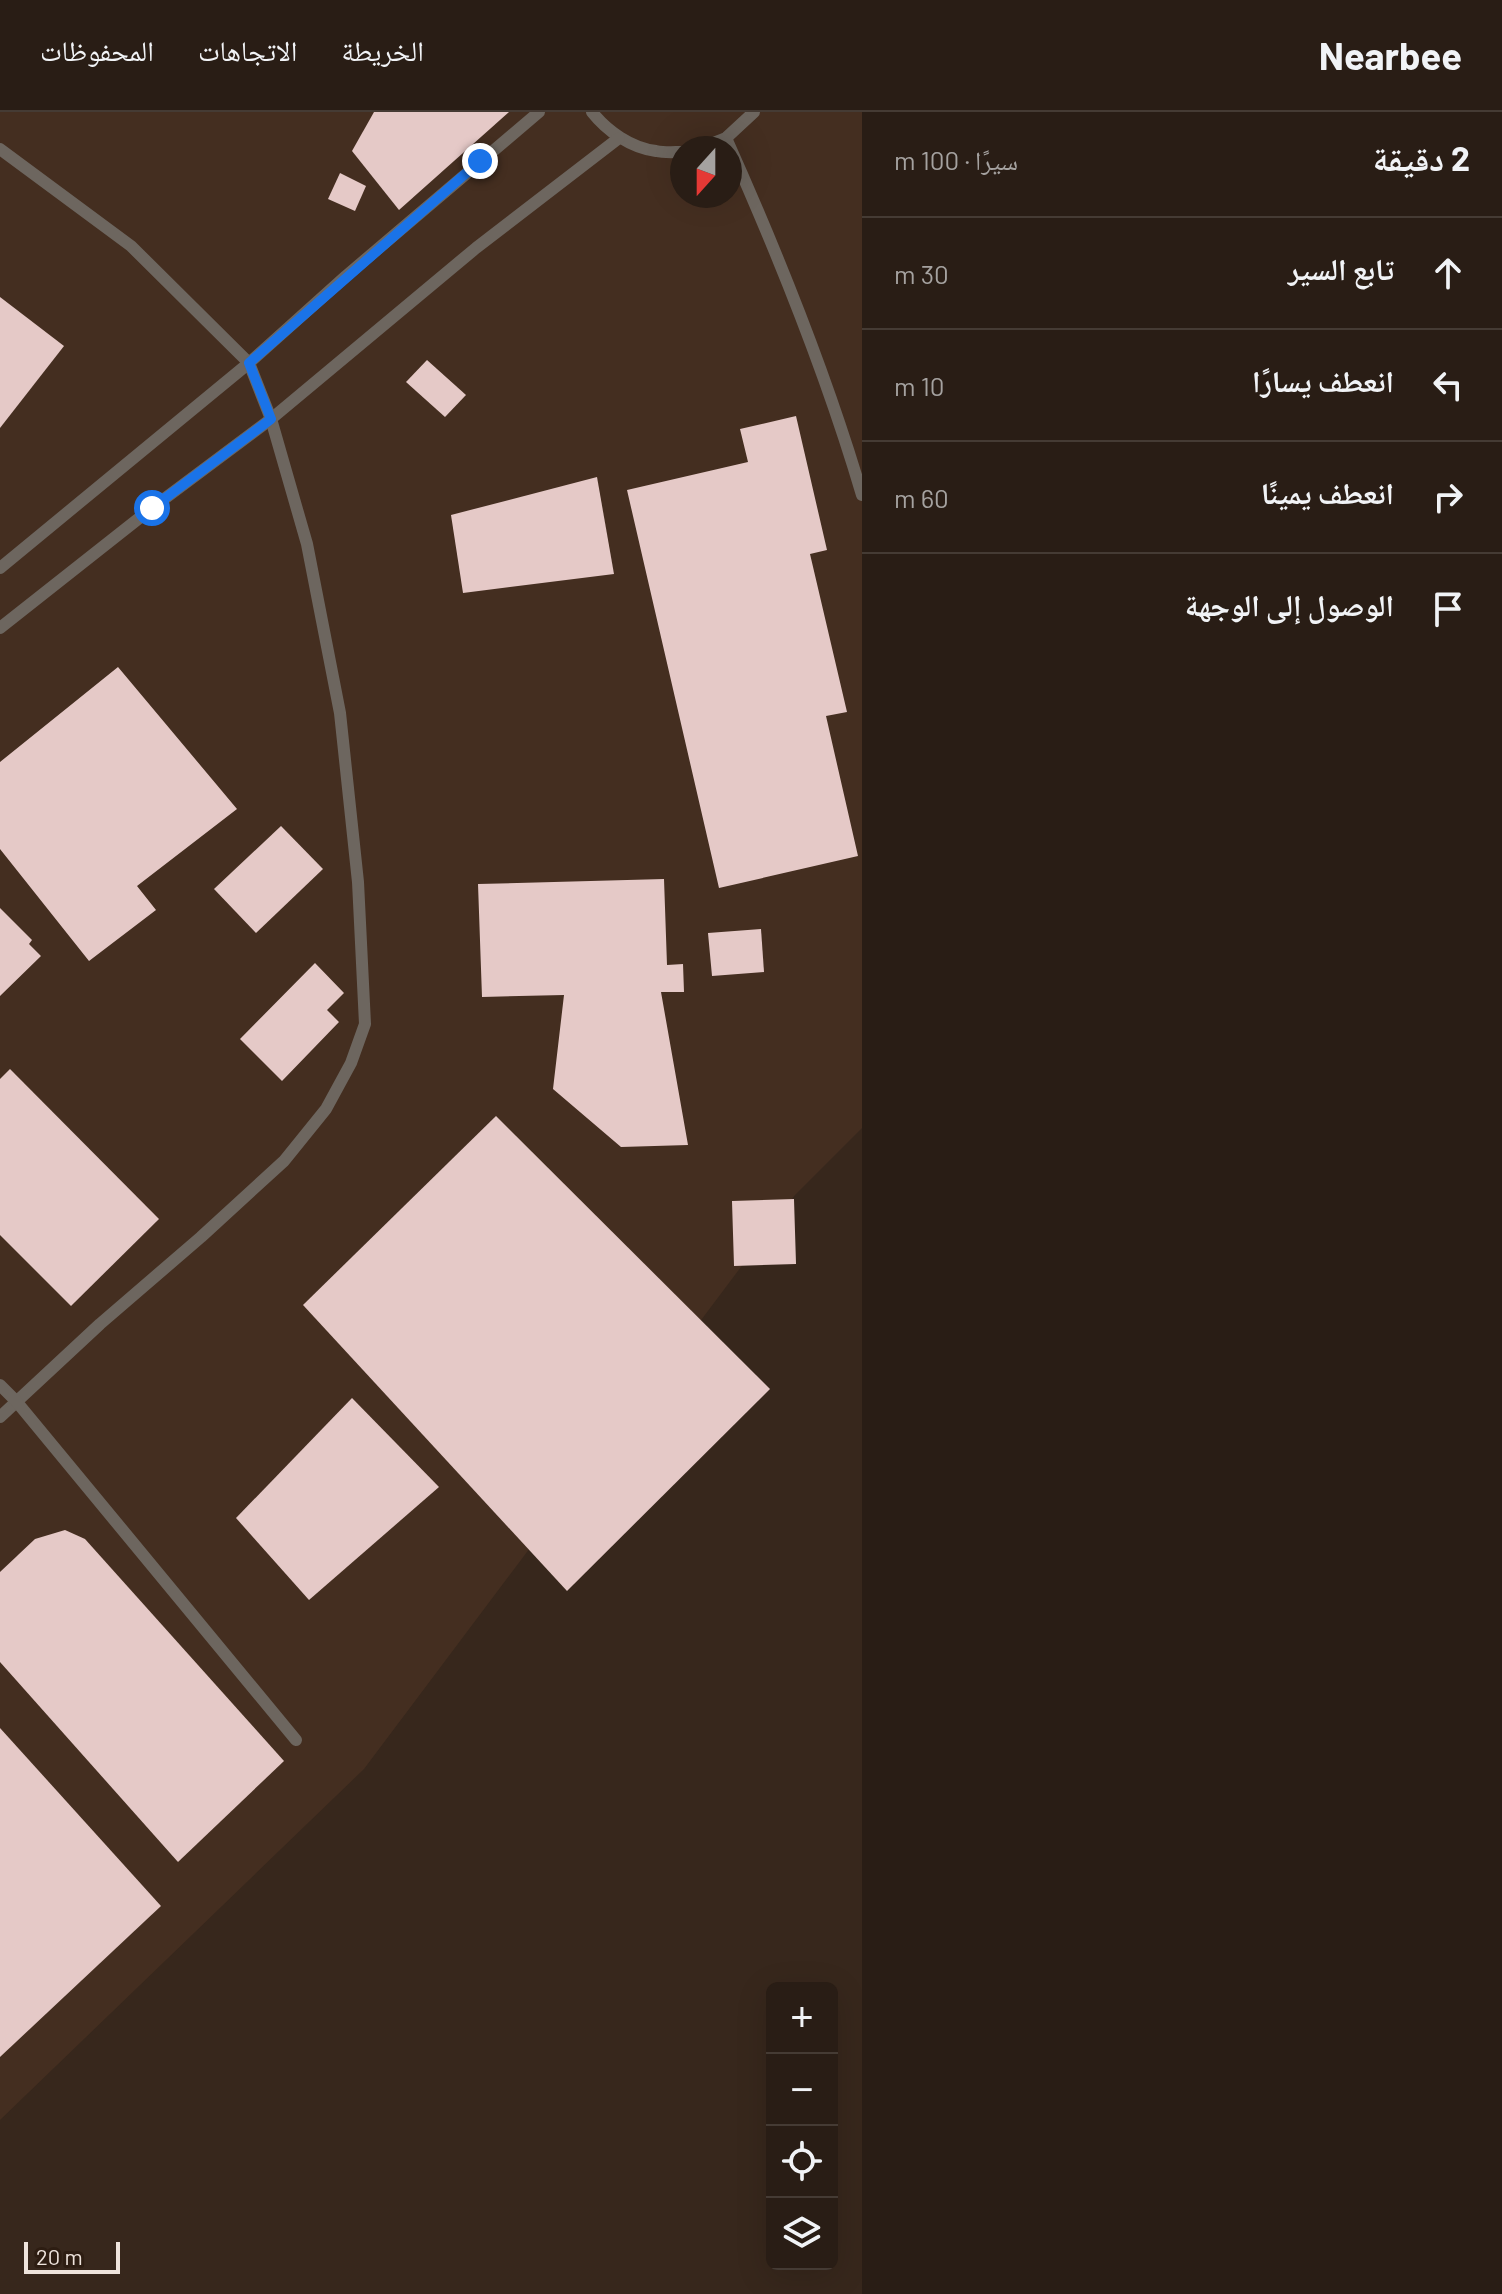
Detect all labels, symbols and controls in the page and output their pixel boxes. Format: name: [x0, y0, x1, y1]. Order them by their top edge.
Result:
text: Nearbee: [1319, 32, 1462, 78]
text: المحفوظات: [40, 33, 154, 67]
text: الاتجاهات: [198, 33, 297, 67]
text: الخريطة: [341, 33, 424, 67]
north arrow: [670, 136, 742, 208]
text: 2 دقيقة: [1373, 137, 1470, 178]
route end: [462, 143, 498, 179]
text: سيرًا · 100 m: [894, 144, 1018, 175]
text: تابع السير: [1288, 250, 1394, 286]
icon: ahead: [1426, 251, 1470, 295]
text: 30 m: [894, 258, 949, 289]
text: انعطف يسارًا: [1252, 362, 1394, 398]
icon: left: [1426, 363, 1470, 407]
text: 10 m: [894, 370, 945, 401]
text: انعطف يمينًا: [1261, 474, 1394, 510]
icon: right: [1426, 475, 1470, 519]
text: 60 m: [894, 482, 949, 513]
route start: [134, 490, 170, 526]
text: الوصول إلى الوجهة: [1185, 586, 1394, 622]
icon: arrive: [1426, 587, 1470, 631]
map controls: [766, 1982, 838, 2270]
button: +: [766, 1982, 838, 2054]
button: −: [766, 2054, 838, 2126]
button: locate: [766, 2126, 838, 2198]
button: layers: [766, 2198, 838, 2270]
scale bar: [24, 2238, 120, 2274]
text: 20 m: [36, 2243, 83, 2269]

